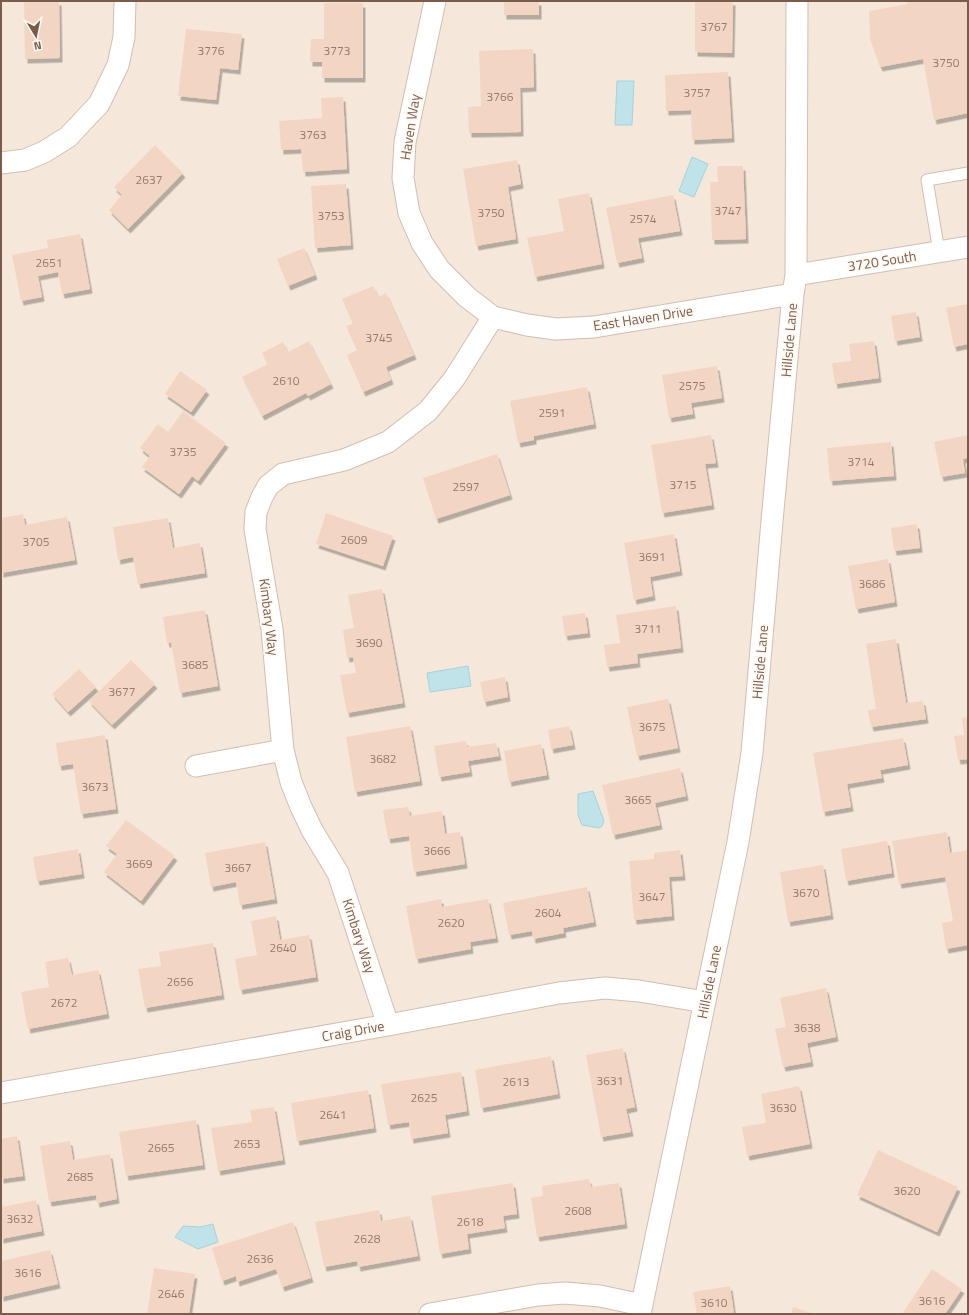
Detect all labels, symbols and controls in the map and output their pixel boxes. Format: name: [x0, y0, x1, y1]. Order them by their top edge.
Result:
north arrow: [16, 16, 56, 56]
house number: 3767: [701, 17, 727, 36]
text: N: [33, 37, 43, 54]
house number: 3776: [198, 41, 225, 60]
house number: 3773: [324, 41, 350, 60]
house number: 3750: [933, 53, 960, 72]
house number: 3757: [684, 83, 710, 102]
house number: 3766: [487, 87, 514, 106]
street label: Haven Way: [394, 92, 425, 161]
house number: 3763: [300, 125, 326, 144]
house number: 2637: [136, 170, 162, 189]
house number: 3747: [715, 201, 741, 220]
house number: 3750: [478, 203, 505, 222]
house number: 3753: [318, 206, 344, 225]
house number: 2574: [630, 209, 657, 228]
street label: 3720 South: [846, 245, 918, 276]
house number: 2651: [36, 253, 62, 272]
street label: East Haven Drive: [592, 299, 694, 336]
street label: Hillside Lane: [775, 302, 802, 378]
house number: 3745: [366, 328, 393, 347]
house number: 2610: [273, 371, 300, 390]
house number: 2575: [679, 376, 706, 395]
house number: 2591: [539, 403, 565, 422]
house number: 3735: [170, 442, 197, 461]
house number: 3714: [848, 452, 875, 471]
house number: 3715: [670, 475, 697, 494]
house number: 2597: [453, 477, 479, 496]
house number: 2609: [341, 530, 368, 549]
house number: 3705: [23, 532, 50, 551]
house number: 3691: [639, 547, 665, 566]
house number: 3686: [859, 574, 886, 593]
street label: Kimbary Way: [254, 577, 285, 657]
house number: 3711: [635, 619, 661, 638]
street label: Hillside Lane: [746, 624, 773, 700]
house number: 3690: [356, 633, 383, 652]
house number: 3685: [182, 655, 209, 674]
house number: 3677: [109, 682, 135, 701]
house number: 3675: [639, 717, 666, 736]
house number: 3682: [370, 749, 396, 768]
house number: 3673: [82, 777, 108, 796]
house number: 3665: [625, 790, 652, 809]
house number: 3666: [424, 841, 451, 860]
house number: 3669: [126, 854, 153, 873]
house number: 3667: [225, 858, 251, 877]
house number: 3670: [793, 883, 820, 902]
house number: 3647: [639, 887, 665, 906]
street label: Kimbary Way: [337, 896, 382, 976]
house number: 2604: [535, 903, 562, 922]
house number: 2620: [438, 913, 465, 932]
house number: 2640: [270, 938, 297, 957]
street label: Hillside Lane: [691, 943, 726, 1020]
house number: 2656: [167, 972, 194, 991]
house number: 2672: [51, 993, 77, 1012]
street label: Craig Drive: [320, 1015, 386, 1046]
house number: 3638: [794, 1018, 821, 1037]
house number: 3631: [597, 1071, 623, 1090]
house number: 2613: [503, 1072, 529, 1091]
house number: 2625: [411, 1088, 438, 1107]
house number: 3630: [770, 1098, 797, 1117]
house number: 2641: [320, 1105, 346, 1124]
house number: 2653: [234, 1134, 260, 1153]
house number: 2665: [148, 1138, 175, 1157]
house number: 2685: [67, 1167, 94, 1186]
house number: 3620: [894, 1181, 921, 1200]
house number: 2608: [565, 1201, 592, 1220]
house number: 3632: [7, 1209, 33, 1228]
house number: 2618: [457, 1212, 484, 1231]
house number: 2628: [354, 1229, 381, 1248]
house number: 2636: [247, 1249, 274, 1268]
house number: 3616: [15, 1263, 42, 1282]
house number: 2646: [158, 1284, 185, 1303]
house number: 3616: [919, 1291, 946, 1310]
house number: 3610: [701, 1293, 728, 1312]

